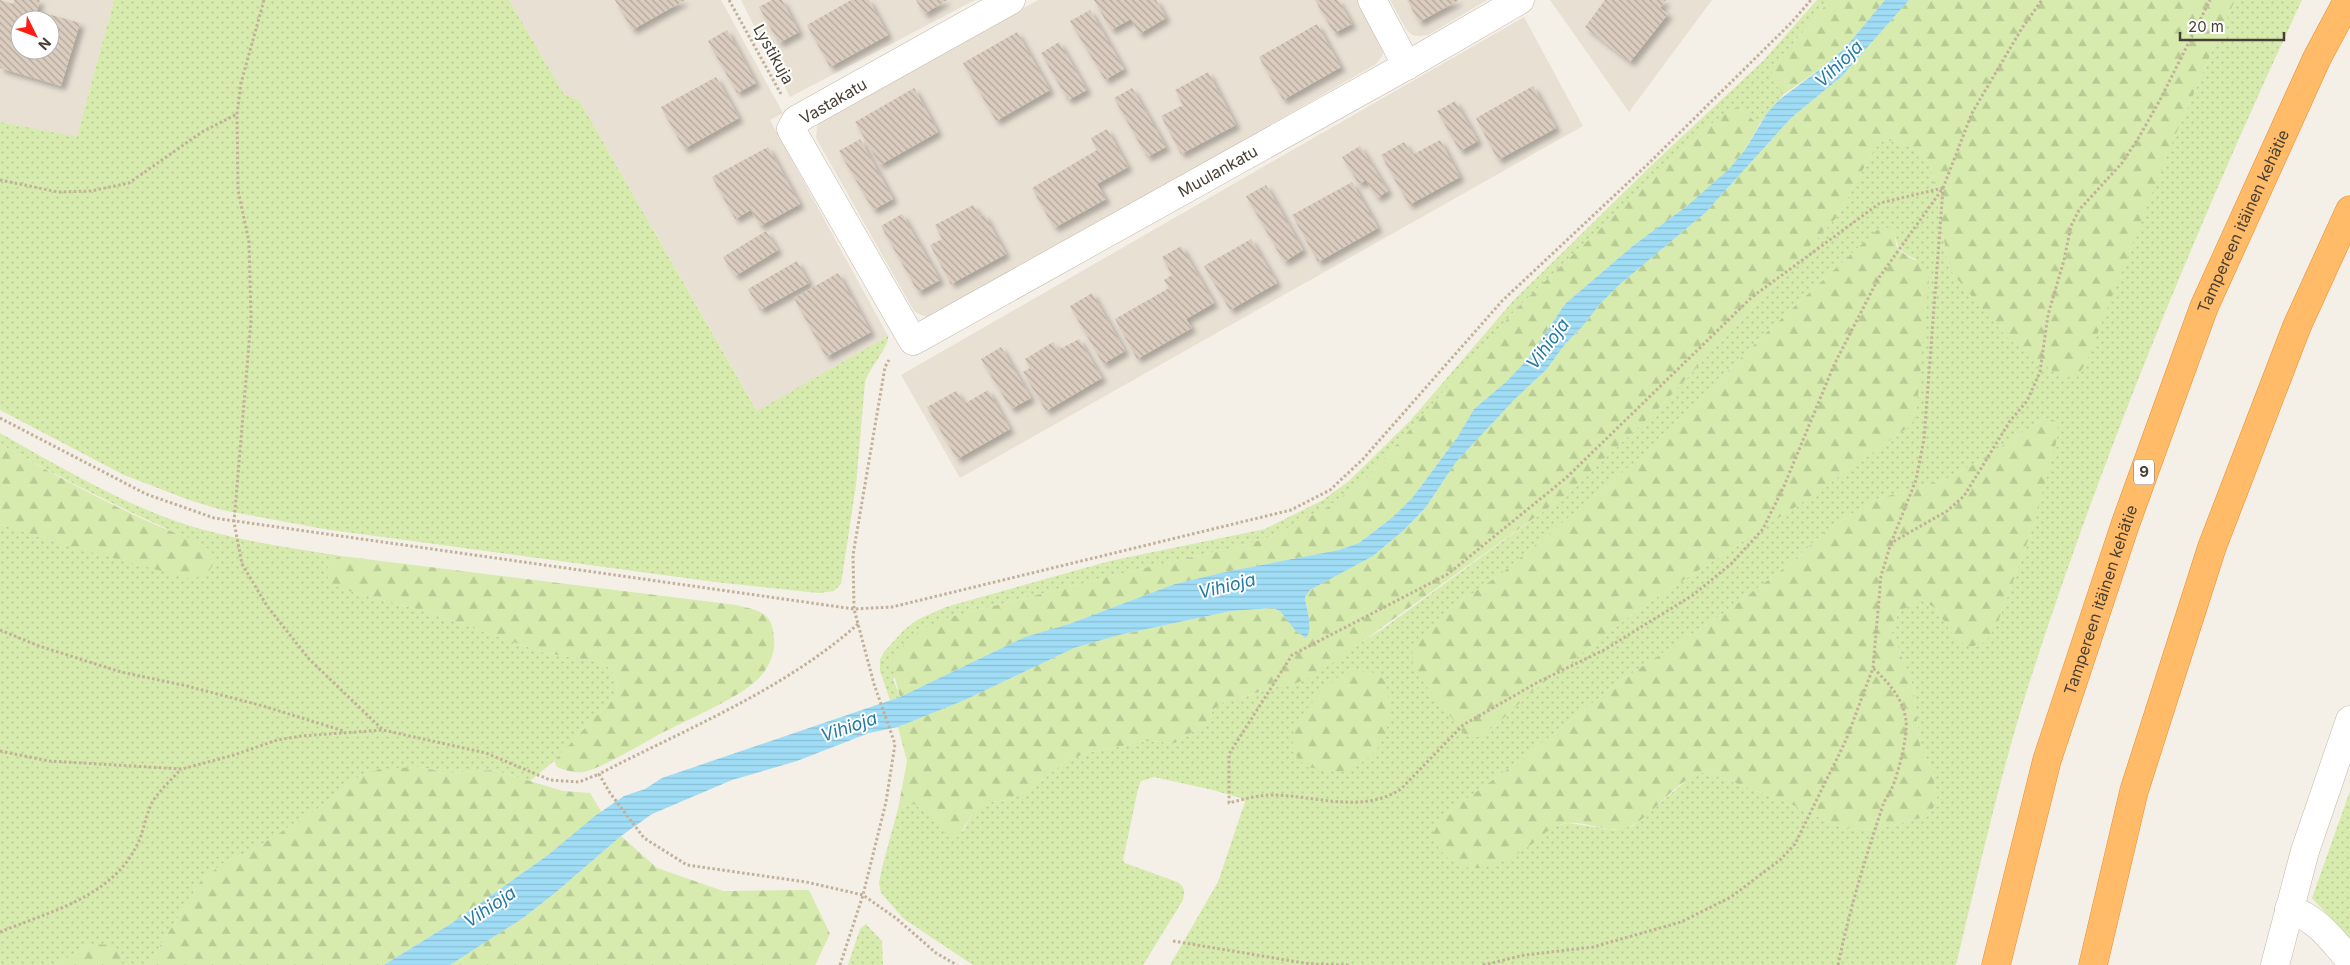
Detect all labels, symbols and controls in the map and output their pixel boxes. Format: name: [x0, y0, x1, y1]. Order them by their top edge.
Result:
north arrow: [10, 10, 60, 60]
scale bar: [2180, 10, 2284, 42]
text: 20 m: [2188, 17, 2224, 36]
street label: Lystikuja: [749, 20, 799, 88]
text: N: [35, 34, 55, 54]
water label: Vihioja: [1810, 36, 1867, 91]
street label: Vastakatu: [796, 74, 870, 128]
street label: Tampereen itäinen kehätie: [2193, 126, 2293, 315]
street label: Muulankatu: [1174, 141, 1261, 201]
water label: Vihioja: [1522, 314, 1573, 373]
road number: 9: [2134, 460, 2154, 484]
street label: Tampereen itäinen kehätie: [2059, 502, 2141, 697]
water label: Vihioja: [1196, 568, 1258, 603]
water label: Vihioja: [818, 707, 880, 746]
water label: Vihioja: [460, 882, 520, 932]

